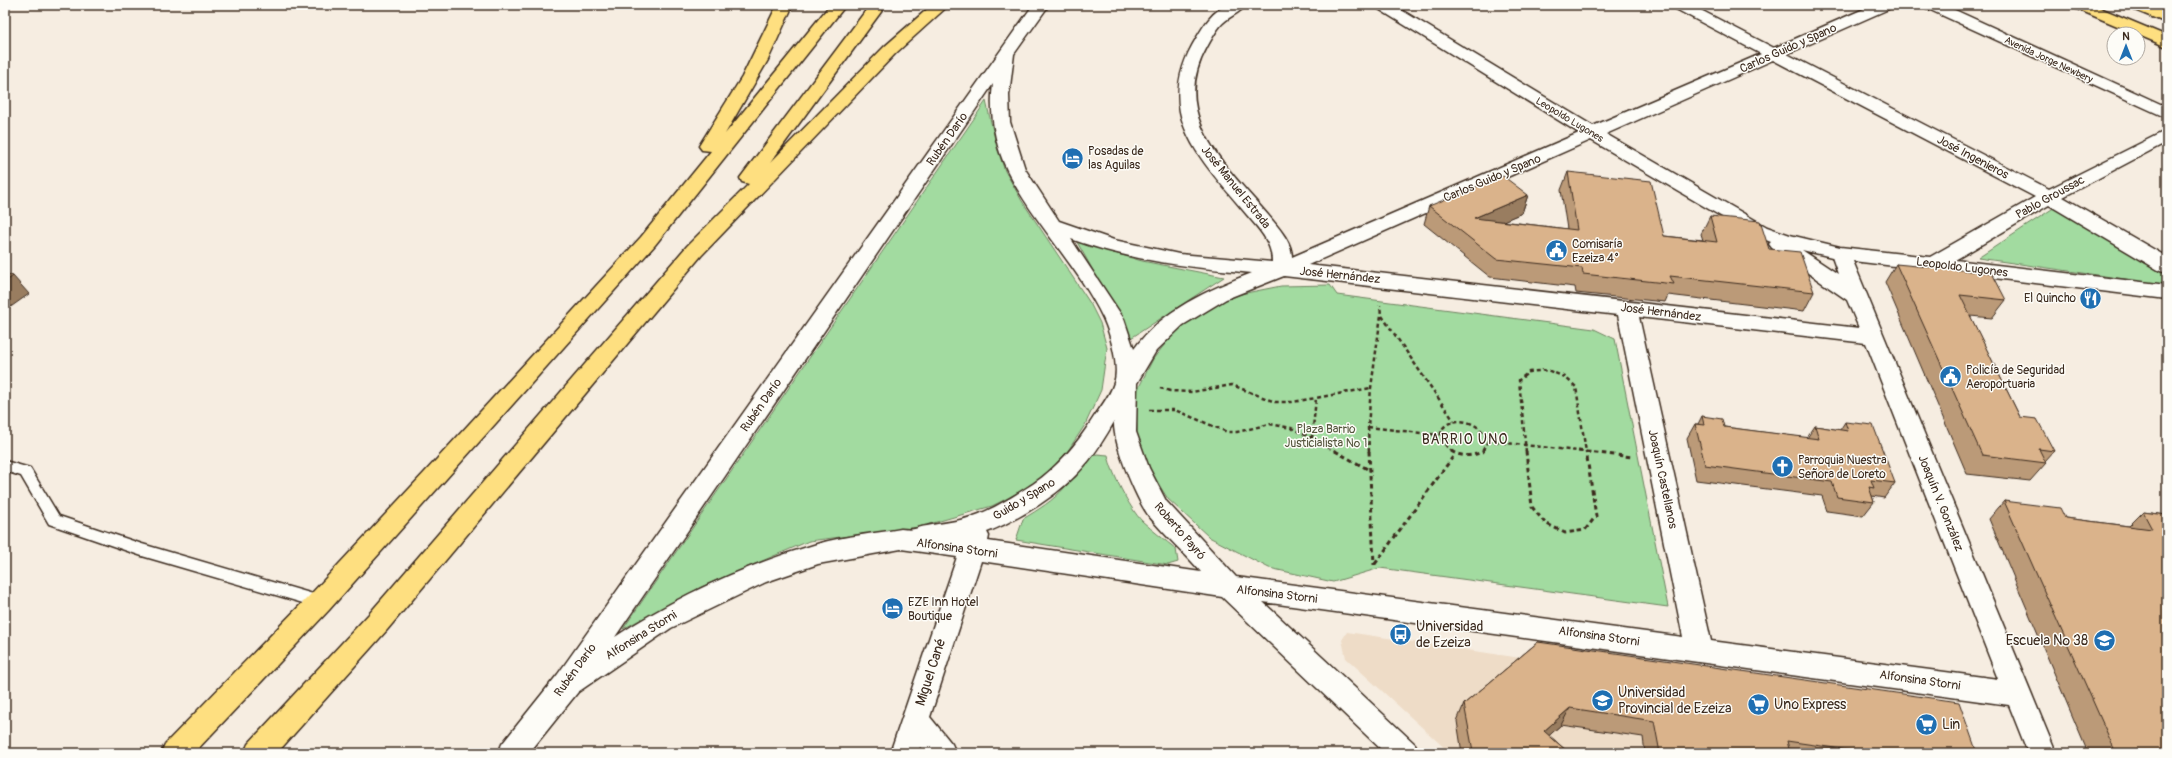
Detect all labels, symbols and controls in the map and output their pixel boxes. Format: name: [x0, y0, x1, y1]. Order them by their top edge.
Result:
street label: Carlos Guido y Spano: [1737, 20, 1839, 77]
north arrow: [2106, 26, 2146, 66]
text: N: [2122, 30, 2130, 43]
street label: Avenida Jorge Newbery: [2002, 34, 2095, 86]
street label: Leopoldo Lugones: [1533, 95, 1606, 145]
street label: Rubén Darío: [924, 109, 972, 169]
street label: José Ingenieros: [1934, 132, 2012, 183]
street label: José Manuel Estrada: [1198, 143, 1274, 232]
place label: Posadas de las Aguilas: [1088, 144, 1143, 173]
hotel icon: Posadas de las Aguilas: [1060, 145, 1086, 171]
street label: Carlos Guido y Spano: [1441, 151, 1544, 206]
street label: Pablo Groussac: [2013, 172, 2087, 223]
place label: Comisaría Ezeiza 4°: [1572, 237, 1623, 266]
public building icon: Comisaría Ezeiza 4°: [1543, 238, 1569, 264]
street label: Leopoldo Lugones: [1915, 254, 2009, 281]
street label: José Hernández: [1299, 264, 1381, 287]
restaurant icon: El Quincho: [2078, 285, 2104, 311]
place label: El Quincho: [2024, 291, 2077, 306]
street label: José Hernández: [1620, 300, 1702, 325]
place label: Policía de Seguridad Aeroportuaria: [1966, 363, 2065, 392]
public building icon: Policía de Seguridad Aeroportuaria: [1938, 364, 1964, 390]
street label: Rubén Darío: [738, 375, 786, 435]
park label: Plaza Barrio Justicialista Nº 1: [1284, 422, 1368, 451]
street label: Joaquín Castellanos: [1645, 428, 1680, 531]
district label: BARRIO UNO: [1422, 431, 1508, 448]
place label: Parroquia Nuestra Señora de Loreto: [1798, 453, 1887, 482]
street label: Joaquín V. González: [1914, 453, 1967, 553]
church icon: Parroquia Nuestra Señora de Loreto: [1770, 454, 1796, 480]
street label: Guido y Spano: [990, 475, 1059, 524]
street label: Roberto Payró: [1151, 500, 1209, 563]
street label: Alfonsina Storni: [916, 535, 998, 562]
street label: Alfonsina Storni: [1236, 582, 1318, 607]
place label: EZE Inn Hotel Boutique: [908, 595, 979, 624]
hotel icon: EZE Inn Hotel Boutique: [879, 596, 905, 622]
street label: Alfonsina Storni: [603, 607, 680, 663]
place label: Universidad de Ezeiza: [1416, 618, 1483, 651]
bus stop icon: Universidad de Ezeiza: [1388, 621, 1414, 647]
street label: Alfonsina Storni: [1558, 623, 1640, 650]
school or university icon: Escuela Nº 38: [2091, 627, 2117, 653]
place label: Escuela Nº 38: [2006, 632, 2088, 649]
street label: Miguel Cané: [912, 636, 949, 708]
street label: Rubén Darío: [551, 640, 600, 700]
street label: Alfonsina Storni: [1879, 667, 1961, 694]
place label: Universidad Provincial de Ezeiza: [1618, 684, 1731, 717]
school or university icon: Universidad Provincial de Ezeiza: [1590, 687, 1616, 713]
supermarket icon: Uno Express: [1746, 691, 1772, 717]
place label: Uno Express: [1774, 696, 1847, 713]
supermarket icon: Lin: [1913, 711, 1939, 737]
place label: Lin: [1942, 716, 1960, 733]

